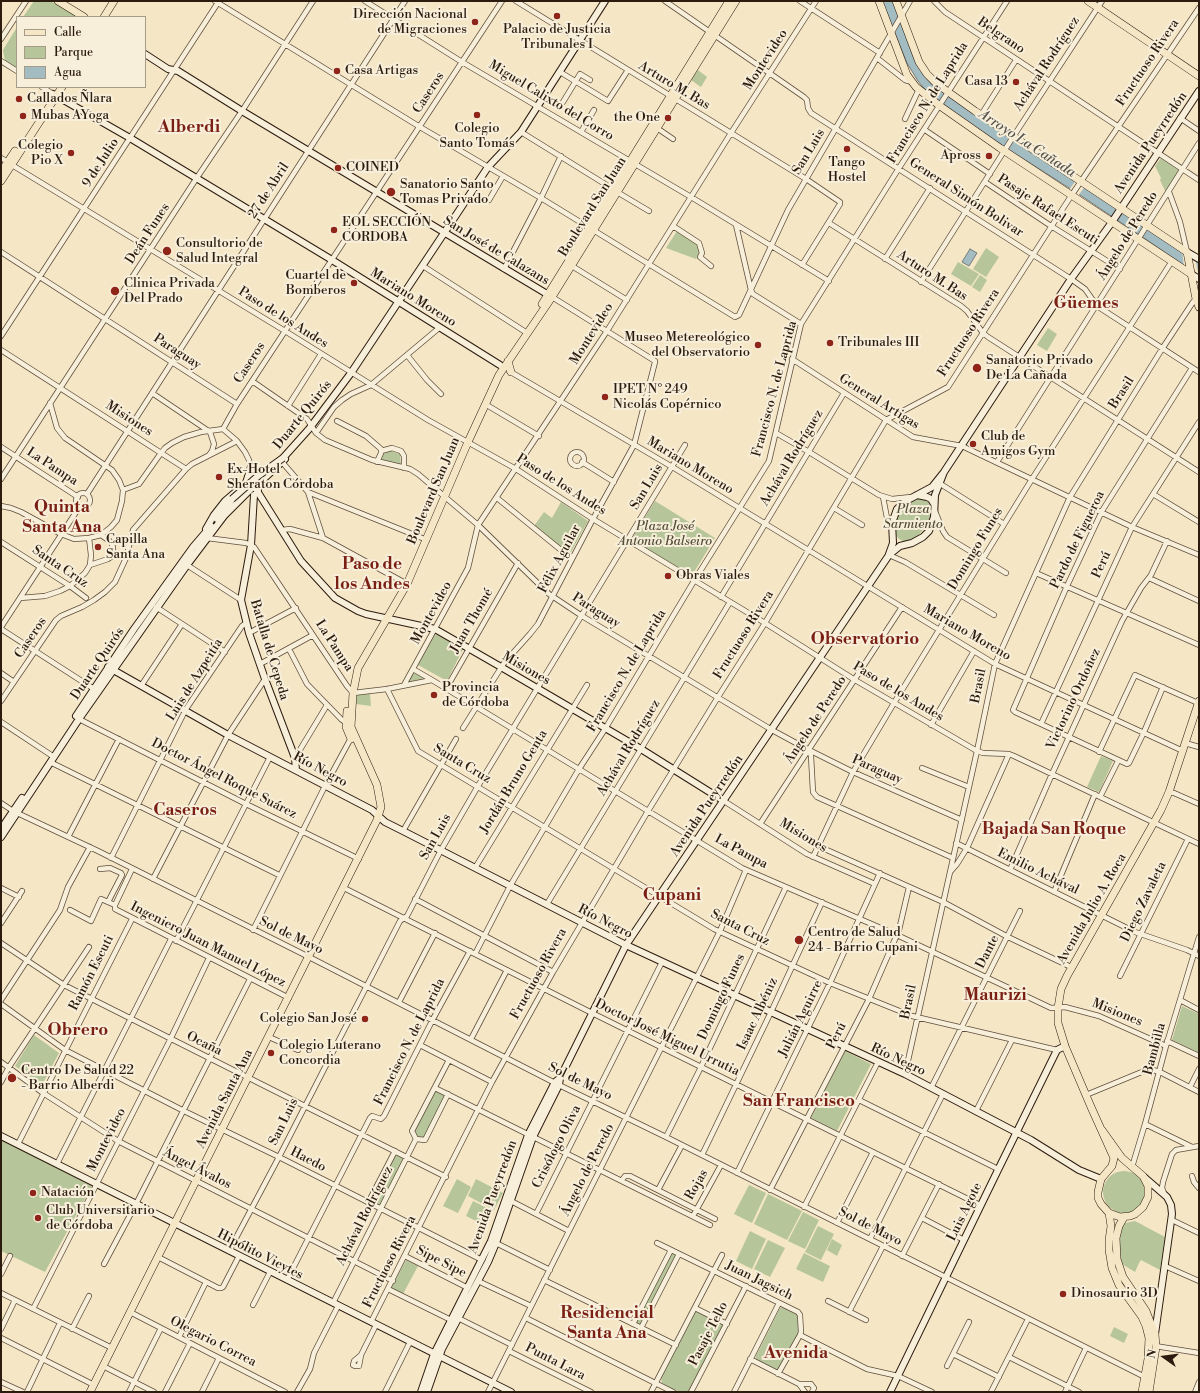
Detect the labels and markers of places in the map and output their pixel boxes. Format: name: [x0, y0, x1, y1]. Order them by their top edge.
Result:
place label: Dirección Nacional de Migraciones: [353, 7, 467, 38]
marker: Palacio de Justicia Tribunales I: [552, 11, 562, 21]
marker: Dirección Nacional de Migraciones: [470, 17, 480, 27]
place label: Palacio de Justicia Tribunales I: [503, 22, 611, 53]
place label: Casa Artigas: [345, 63, 418, 79]
marker: Casa Artigas: [332, 66, 342, 76]
place label: Casa 13: [965, 74, 1008, 90]
marker: Casa 13: [1011, 77, 1021, 87]
place label: Callados Ñlara: [27, 91, 112, 107]
marker: Callados Ñlara: [14, 94, 24, 104]
place label: Mubas AYoga: [31, 108, 109, 124]
marker: Colegio Santo Tomás: [472, 110, 482, 120]
place label: the One: [614, 110, 660, 126]
marker: Mubas AYoga: [18, 111, 28, 121]
marker: the One: [663, 113, 673, 123]
place label: Colegio Santo Tomás: [439, 121, 515, 152]
place label: Colegio Pio X: [18, 138, 63, 169]
marker: Tango Hostel: [842, 144, 852, 154]
marker: Colegio Pio X: [66, 148, 76, 158]
place label: Apross: [940, 148, 981, 164]
marker: Apross: [984, 151, 994, 161]
place label: Tango Hostel: [828, 155, 866, 186]
place label: COINED: [346, 160, 399, 176]
marker: COINED: [333, 163, 343, 173]
place label: Sanatorio Santo Tomas Privado: [400, 177, 494, 208]
marker: Sanatorio Santo Tomas Privado: [385, 186, 397, 198]
place label: EOL SECCIÓN CORDOBA: [342, 215, 431, 246]
marker: EOL SECCIÓN CORDOBA: [329, 225, 339, 235]
place label: Consultorio de Salud Integral: [176, 236, 263, 267]
marker: Consultorio de Salud Integral: [161, 245, 173, 257]
place label: Cuartel de Bomberos: [286, 268, 346, 299]
place label: Clinica Privada Del Prado: [124, 276, 215, 307]
marker: Cuartel de Bomberos: [349, 278, 359, 288]
marker: Clinica Privada Del Prado: [109, 285, 121, 297]
place label: Museo Metereológico del Observatorio: [624, 330, 750, 361]
place label: Tribunales III: [838, 335, 919, 351]
marker: Tribunales III: [825, 338, 835, 348]
marker: Museo Metereológico del Observatorio: [753, 340, 763, 350]
place label: Sanatorio Privado De La Cañada: [986, 353, 1093, 384]
marker: Sanatorio Privado De La Cañada: [971, 362, 983, 374]
place label: IPET N° 249 Nicolás Copérnico: [613, 382, 722, 413]
marker: IPET N° 249 Nicolás Copérnico: [600, 392, 610, 402]
place label: Club de Amigos Gym: [981, 429, 1055, 460]
marker: Club de Amigos Gym: [968, 439, 978, 449]
place label: Ex-Hotel Sheraton Córdoba: [227, 462, 334, 493]
marker: Ex-Hotel Sheraton Córdoba: [214, 472, 224, 482]
place label: Capilla Santa Ana: [106, 532, 165, 563]
marker: Capilla Santa Ana: [93, 542, 103, 552]
place label: Obras Viales: [676, 568, 750, 584]
marker: Obras Viales: [663, 571, 673, 581]
place label: Provincia de Córdoba: [442, 680, 509, 711]
marker: Provincia de Córdoba: [429, 690, 439, 700]
place label: Centro de Salud 24 - Barrio Cupani: [808, 925, 918, 956]
marker: Centro de Salud 24 - Barrio Cupani: [793, 934, 805, 946]
place label: Colegio San José: [260, 1011, 357, 1027]
marker: Colegio San José: [360, 1014, 370, 1024]
place label: Colegio Luterano Concordia: [279, 1038, 381, 1069]
marker: Colegio Luterano Concordia: [266, 1048, 276, 1058]
place label: Centro De Salud 22 - Barrio Alberdi: [21, 1063, 134, 1094]
marker: Centro De Salud 22 - Barrio Alberdi: [6, 1072, 18, 1084]
place label: Natación: [41, 1185, 94, 1201]
marker: Natación: [28, 1188, 38, 1198]
place label: Club Universitario de Córdoba: [46, 1203, 155, 1234]
marker: Club Universitario de Córdoba: [33, 1213, 43, 1223]
place label: Dinosaurio 3D: [1071, 1286, 1158, 1302]
marker: Dinosaurio 3D: [1058, 1289, 1068, 1299]

